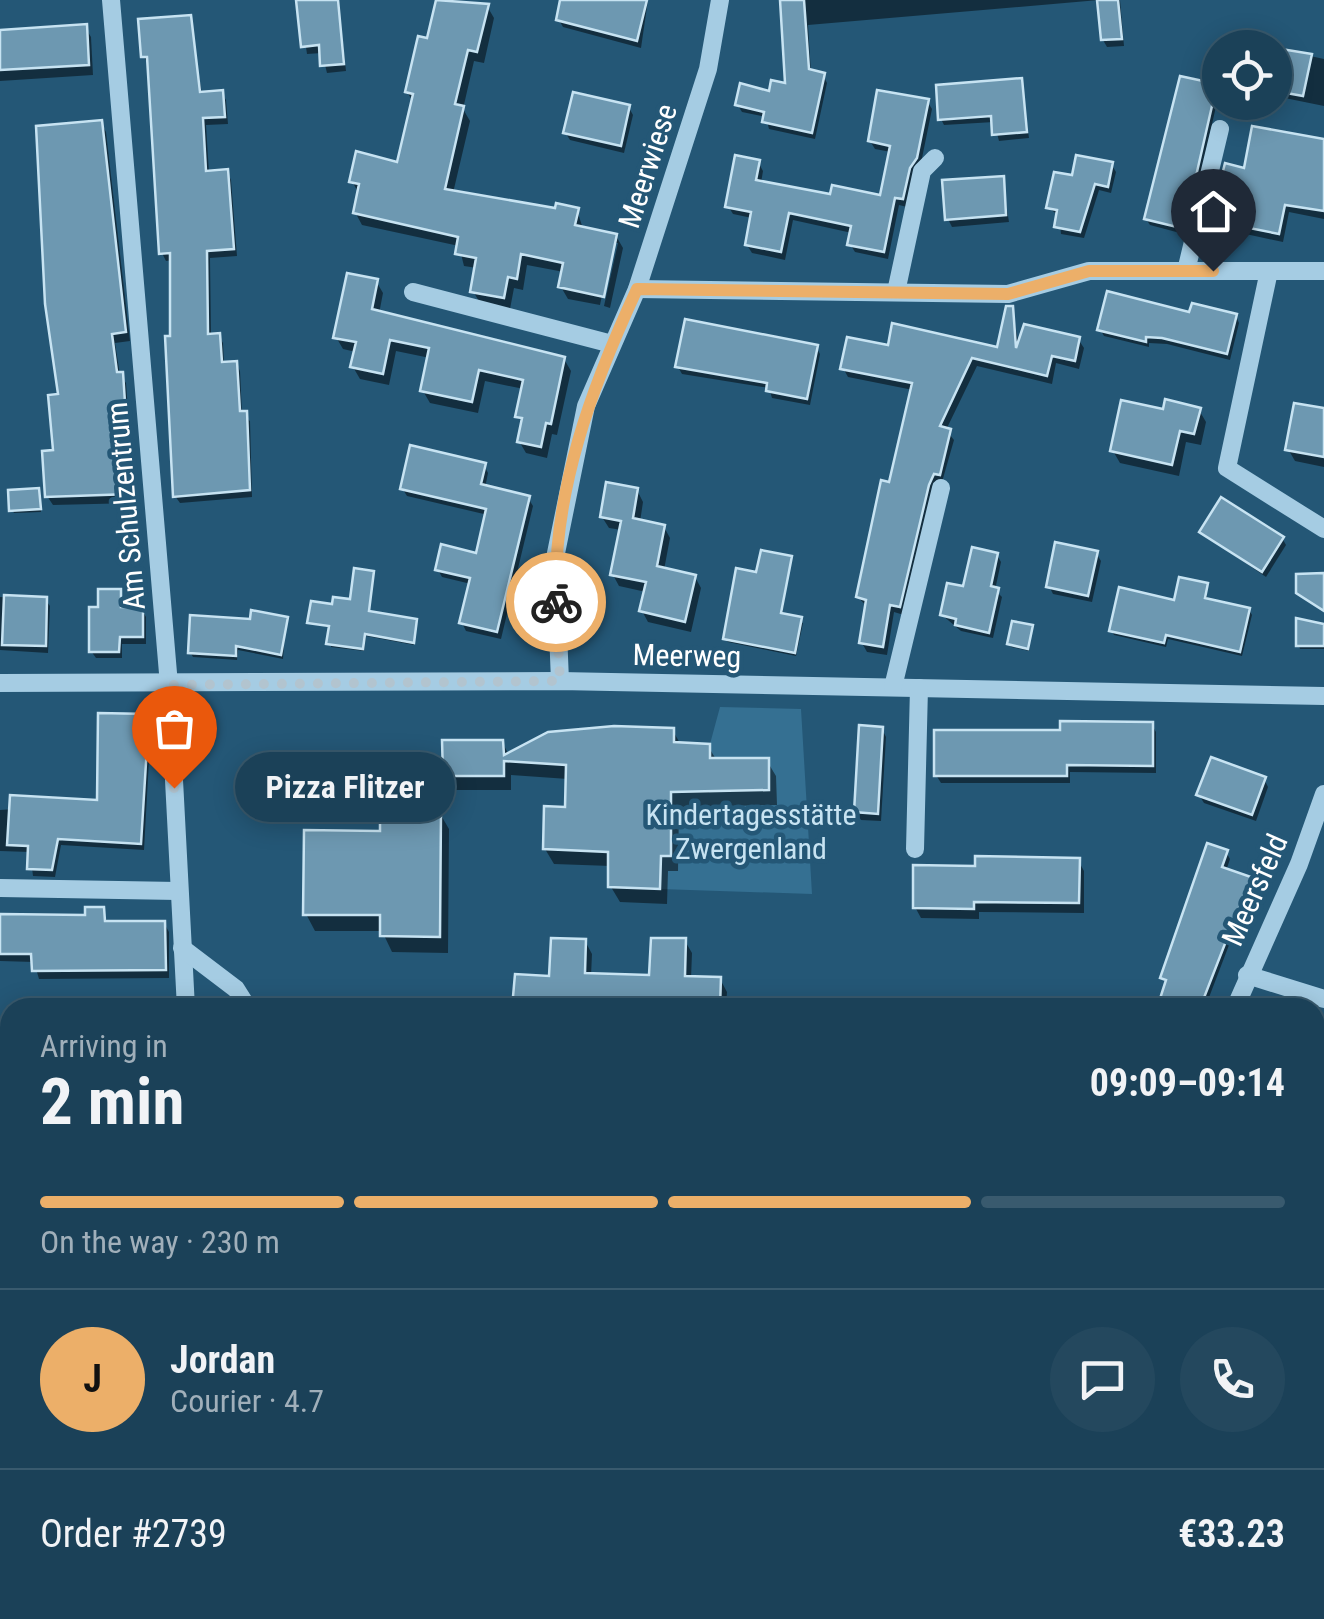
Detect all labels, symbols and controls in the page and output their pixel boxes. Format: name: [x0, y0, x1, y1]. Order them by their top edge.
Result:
map controls: [1202, 30, 1292, 120]
button: locate: [1202, 30, 1292, 120]
street label: Meerwiese: [611, 99, 684, 232]
pin: [1171, 169, 1256, 272]
icon: home: [1186, 184, 1241, 239]
street label: Am Schulzentrum: [99, 401, 152, 612]
courier: [506, 552, 606, 652]
icon: bike: [529, 575, 584, 630]
street label: Meerweg: [632, 637, 742, 674]
pin: [132, 686, 217, 789]
icon: bag: [147, 701, 202, 756]
callout: Pizza Flitzer: [234, 753, 454, 823]
text: Pizza Flitzer: [266, 768, 424, 806]
park label: Kindertagesstätte Zwergenland: [645, 797, 857, 866]
street label: Meersfeld: [1214, 829, 1295, 951]
text: Arriving in: [40, 1027, 168, 1065]
text: 09:09–09:14: [1090, 1061, 1285, 1105]
text: 2 min: [40, 1064, 184, 1140]
text: On the way · 230 m: [40, 1223, 280, 1261]
button: chat: [1050, 1327, 1155, 1432]
button: phone: [1180, 1327, 1285, 1432]
text: Jordan: [170, 1338, 275, 1382]
text: J: [83, 1357, 102, 1401]
text: Courier · 4.7: [170, 1382, 324, 1420]
text: Order #2739: [40, 1512, 227, 1556]
text: €33.23: [1178, 1512, 1285, 1556]

